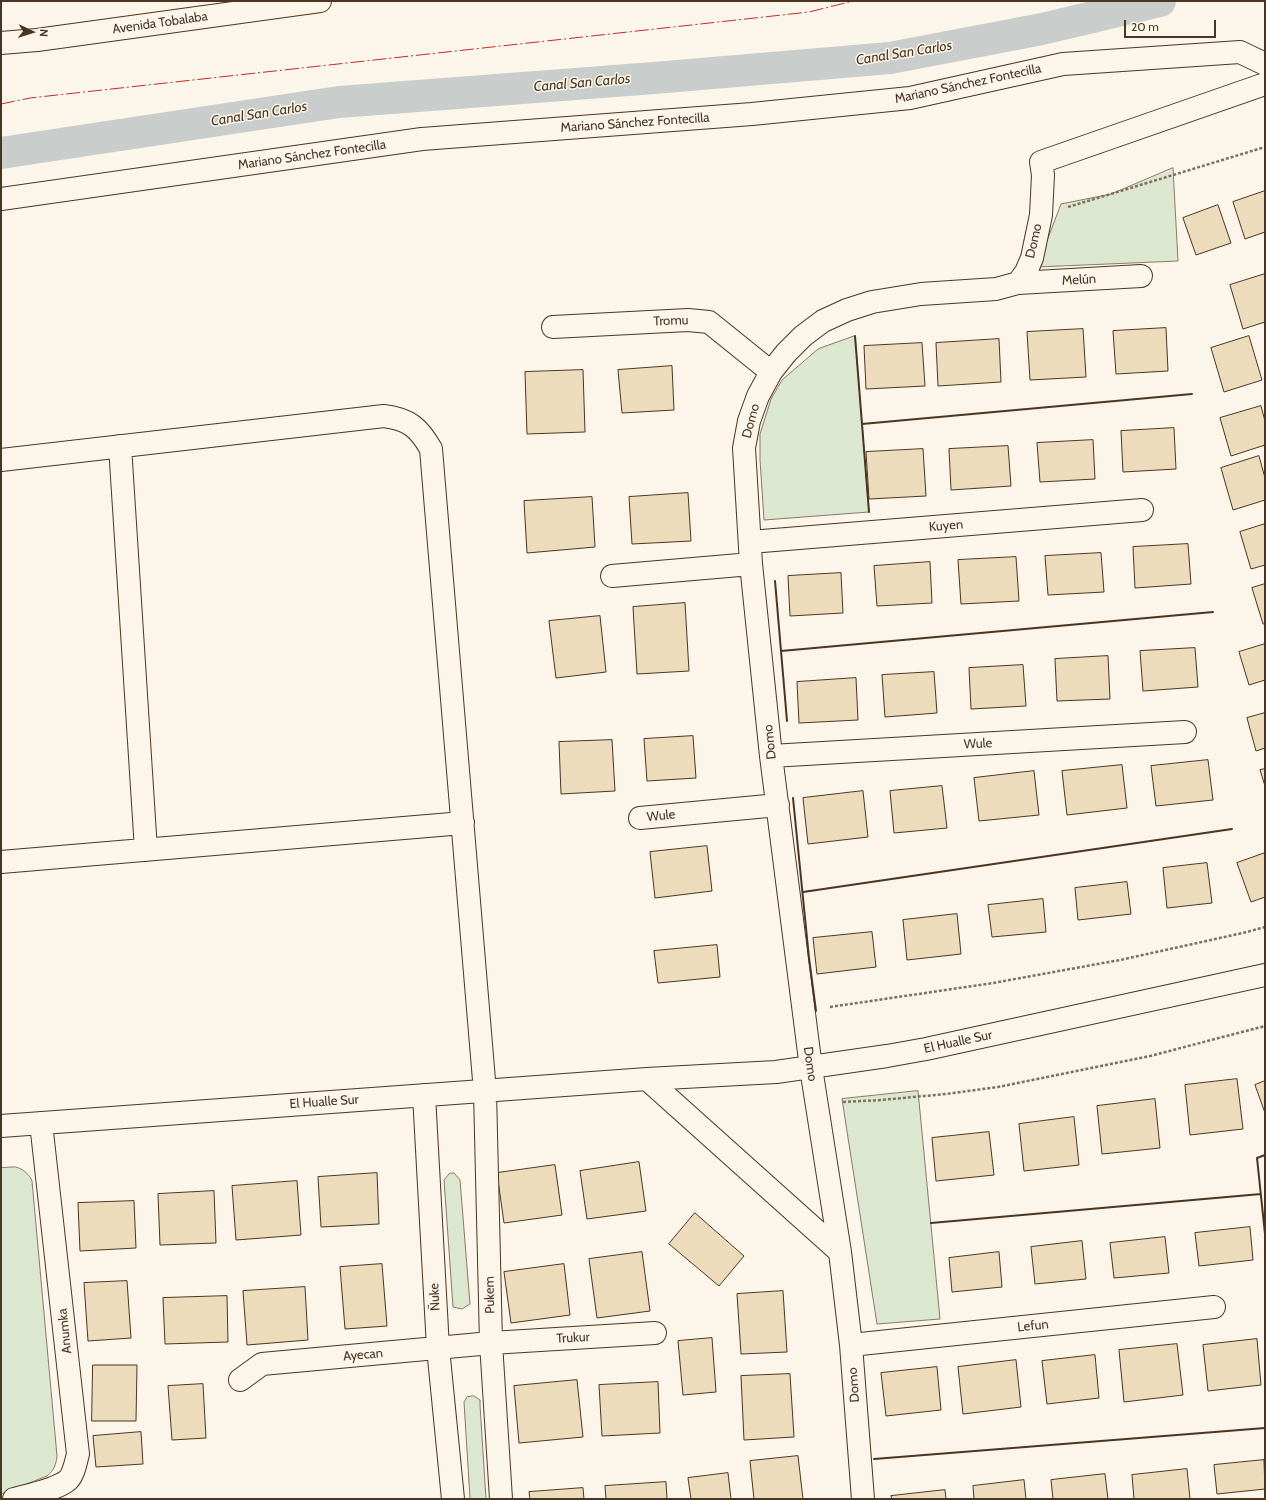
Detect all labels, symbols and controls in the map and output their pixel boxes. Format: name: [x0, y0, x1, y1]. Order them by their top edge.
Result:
street label: Avenida Tobalaba: [111, 9, 209, 37]
north arrow: [12, 12, 52, 52]
scale bar: [1126, 12, 1218, 38]
text: 20 m: [1131, 19, 1159, 34]
text: N: [37, 28, 51, 37]
water label: Canal San Carlos: [855, 37, 953, 69]
street label: Mariano Sánchez Fontecilla: [893, 61, 1043, 107]
water label: Canal San Carlos: [533, 70, 631, 96]
water label: Canal San Carlos: [210, 98, 308, 130]
street label: Mariano Sánchez Fontecilla: [560, 110, 710, 136]
street label: Mariano Sánchez Fontecilla: [237, 137, 387, 173]
street label: Domo: [1022, 222, 1046, 260]
street label: Melún: [1062, 271, 1096, 289]
street label: Tromu: [653, 313, 689, 329]
street label: Domo: [739, 402, 763, 440]
street label: Kuyen: [928, 517, 964, 535]
street label: Domo: [760, 724, 780, 760]
street label: Wule: [963, 735, 993, 753]
street label: Wule: [646, 807, 676, 825]
street label: El Hualle Sur: [922, 1027, 994, 1057]
street label: Domo: [800, 1046, 820, 1082]
street label: El Hualle Sur: [289, 1092, 359, 1112]
street label: Pukem: [482, 1276, 498, 1314]
street label: Ñuke: [426, 1283, 444, 1311]
street label: Anumka: [55, 1308, 75, 1354]
street label: Lefun: [1017, 1317, 1049, 1335]
street label: Trukur: [556, 1329, 590, 1347]
street label: Ayecan: [342, 1345, 384, 1365]
street label: Domo: [845, 1367, 863, 1403]

